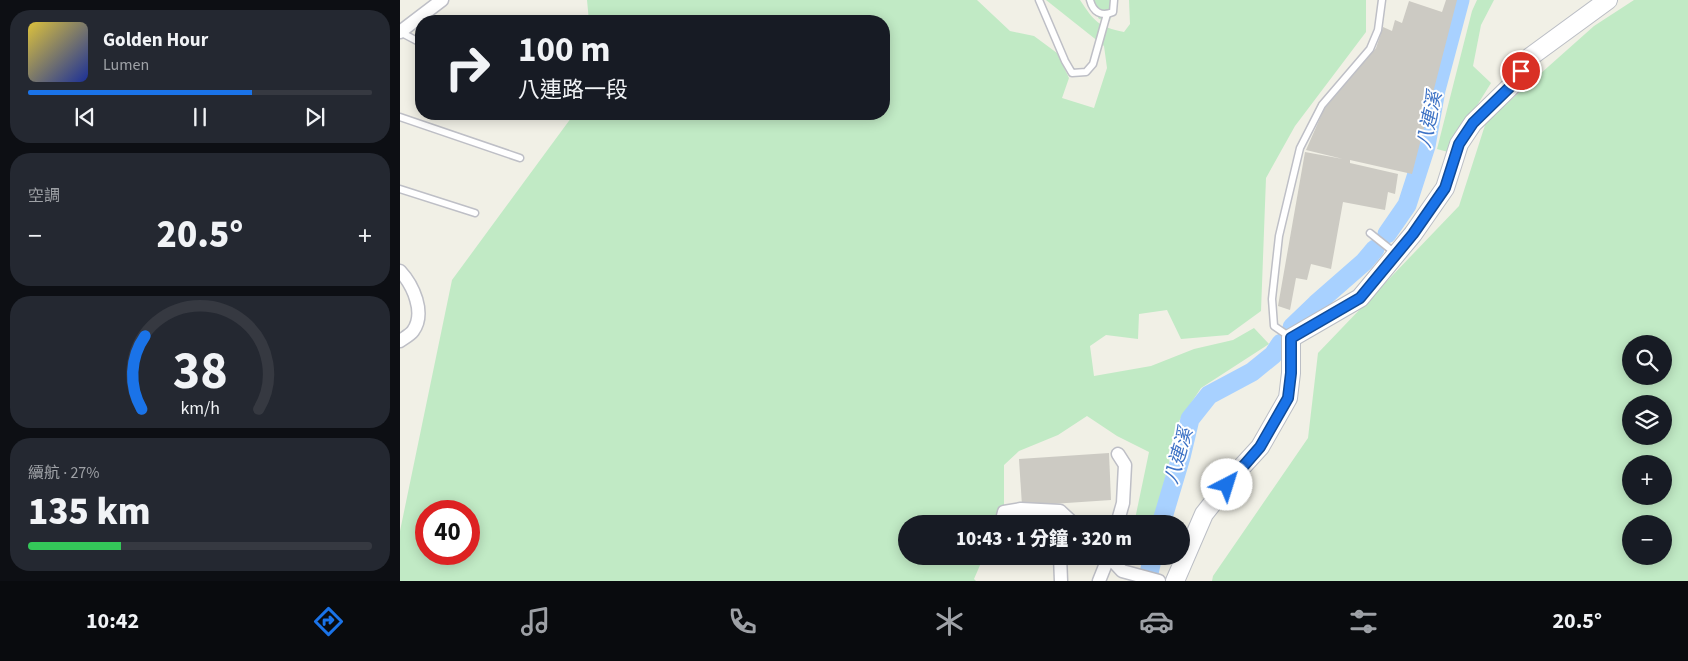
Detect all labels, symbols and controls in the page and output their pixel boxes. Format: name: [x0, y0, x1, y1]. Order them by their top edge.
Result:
text: 100 m: [518, 25, 610, 75]
text: Golden Hour: [103, 27, 208, 54]
icon: right: [435, 35, 500, 100]
pin: [1500, 50, 1542, 92]
text: Lumen: [103, 54, 149, 76]
icon: arrive: [1507, 57, 1535, 85]
text: 八連路一段: [518, 74, 628, 106]
water label: 八連溪: [1411, 86, 1450, 151]
icon: previous: [71, 103, 99, 131]
icon: pause: [186, 103, 214, 131]
icon: next: [301, 103, 329, 131]
text: 空調: [28, 185, 60, 207]
text: 20.5°: [157, 208, 243, 262]
text: −: [28, 216, 42, 256]
text: +: [358, 216, 372, 256]
text: 38: [173, 335, 227, 409]
map controls: [1622, 335, 1672, 565]
button: search: [1622, 335, 1672, 385]
button: layers: [1622, 395, 1672, 445]
text: km/h: [180, 396, 220, 421]
water label: 八連溪: [1158, 422, 1201, 487]
button: +: [1622, 455, 1672, 505]
position arrow: [1200, 458, 1252, 510]
text: 續航 · 27%: [28, 462, 99, 484]
text: 135 km: [28, 485, 150, 539]
speed limit sign: 40: [415, 500, 480, 565]
button: −: [1622, 515, 1672, 565]
text: 10:43 · 1 分鐘 · 320 m: [956, 526, 1132, 553]
icon: directions: [311, 604, 346, 639]
icon: music: [518, 604, 553, 639]
icon: phone: [725, 604, 760, 639]
icon: climate: [932, 604, 967, 639]
icon: car: [1139, 604, 1174, 639]
icon: filters: [1346, 604, 1381, 639]
text: 10:42: [86, 605, 139, 637]
text: 20.5°: [1552, 605, 1602, 637]

